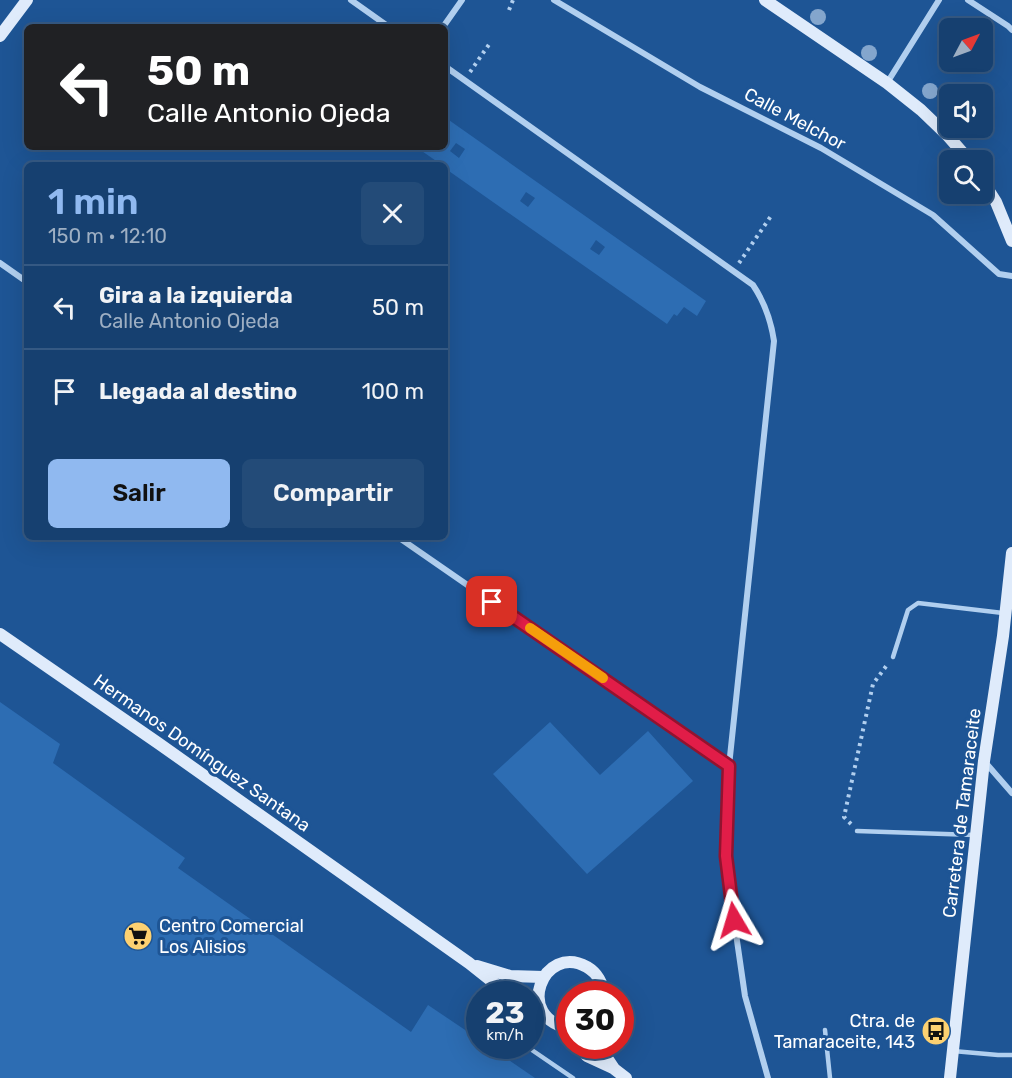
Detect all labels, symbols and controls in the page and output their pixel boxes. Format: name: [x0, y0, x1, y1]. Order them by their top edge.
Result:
north arrow: [939, 18, 993, 72]
map controls: [939, 18, 993, 204]
text: 50 m: [147, 46, 250, 96]
icon: left: [48, 48, 126, 126]
street label: Calle Melchor: [740, 83, 850, 155]
button: sound: [939, 84, 993, 138]
text: Calle Antonio Ojeda: [147, 97, 391, 129]
button: search: [939, 150, 993, 204]
text: 1 min: [48, 180, 139, 223]
button: close: [361, 182, 424, 245]
text: 150 m · 12:10: [48, 224, 167, 248]
text: Gira a la izquierda: [99, 282, 293, 309]
icon: left: [48, 291, 81, 324]
text: 50 m: [372, 294, 424, 321]
text: Calle Antonio Ojeda: [99, 309, 279, 333]
icon: arrive: [48, 375, 81, 408]
text: Llegada al destino: [99, 378, 297, 405]
text: 100 m: [362, 378, 424, 405]
button: Salir: [48, 459, 230, 528]
button: Compartir: [242, 459, 424, 528]
pin: [466, 576, 517, 627]
icon: arrive: [475, 585, 508, 618]
street label: Hermanos Domínguez Santana: [89, 670, 315, 836]
street label: Carretera de Tamaraceite: [938, 707, 986, 919]
position arrow: [702, 888, 766, 952]
place label: Centro Comercial Los Alisios: [159, 915, 304, 958]
supermarket icon: Centro Comercial Los Alisios: [122, 920, 154, 952]
speed limit sign: 30: [556, 981, 634, 1059]
text: 23: [485, 995, 525, 1031]
place label: Ctra. de Tamaraceite, 143: [774, 1010, 915, 1053]
bus stop icon: Ctra. de Tamaraceite, 143: [920, 1015, 952, 1047]
text: km/h: [486, 1026, 524, 1044]

